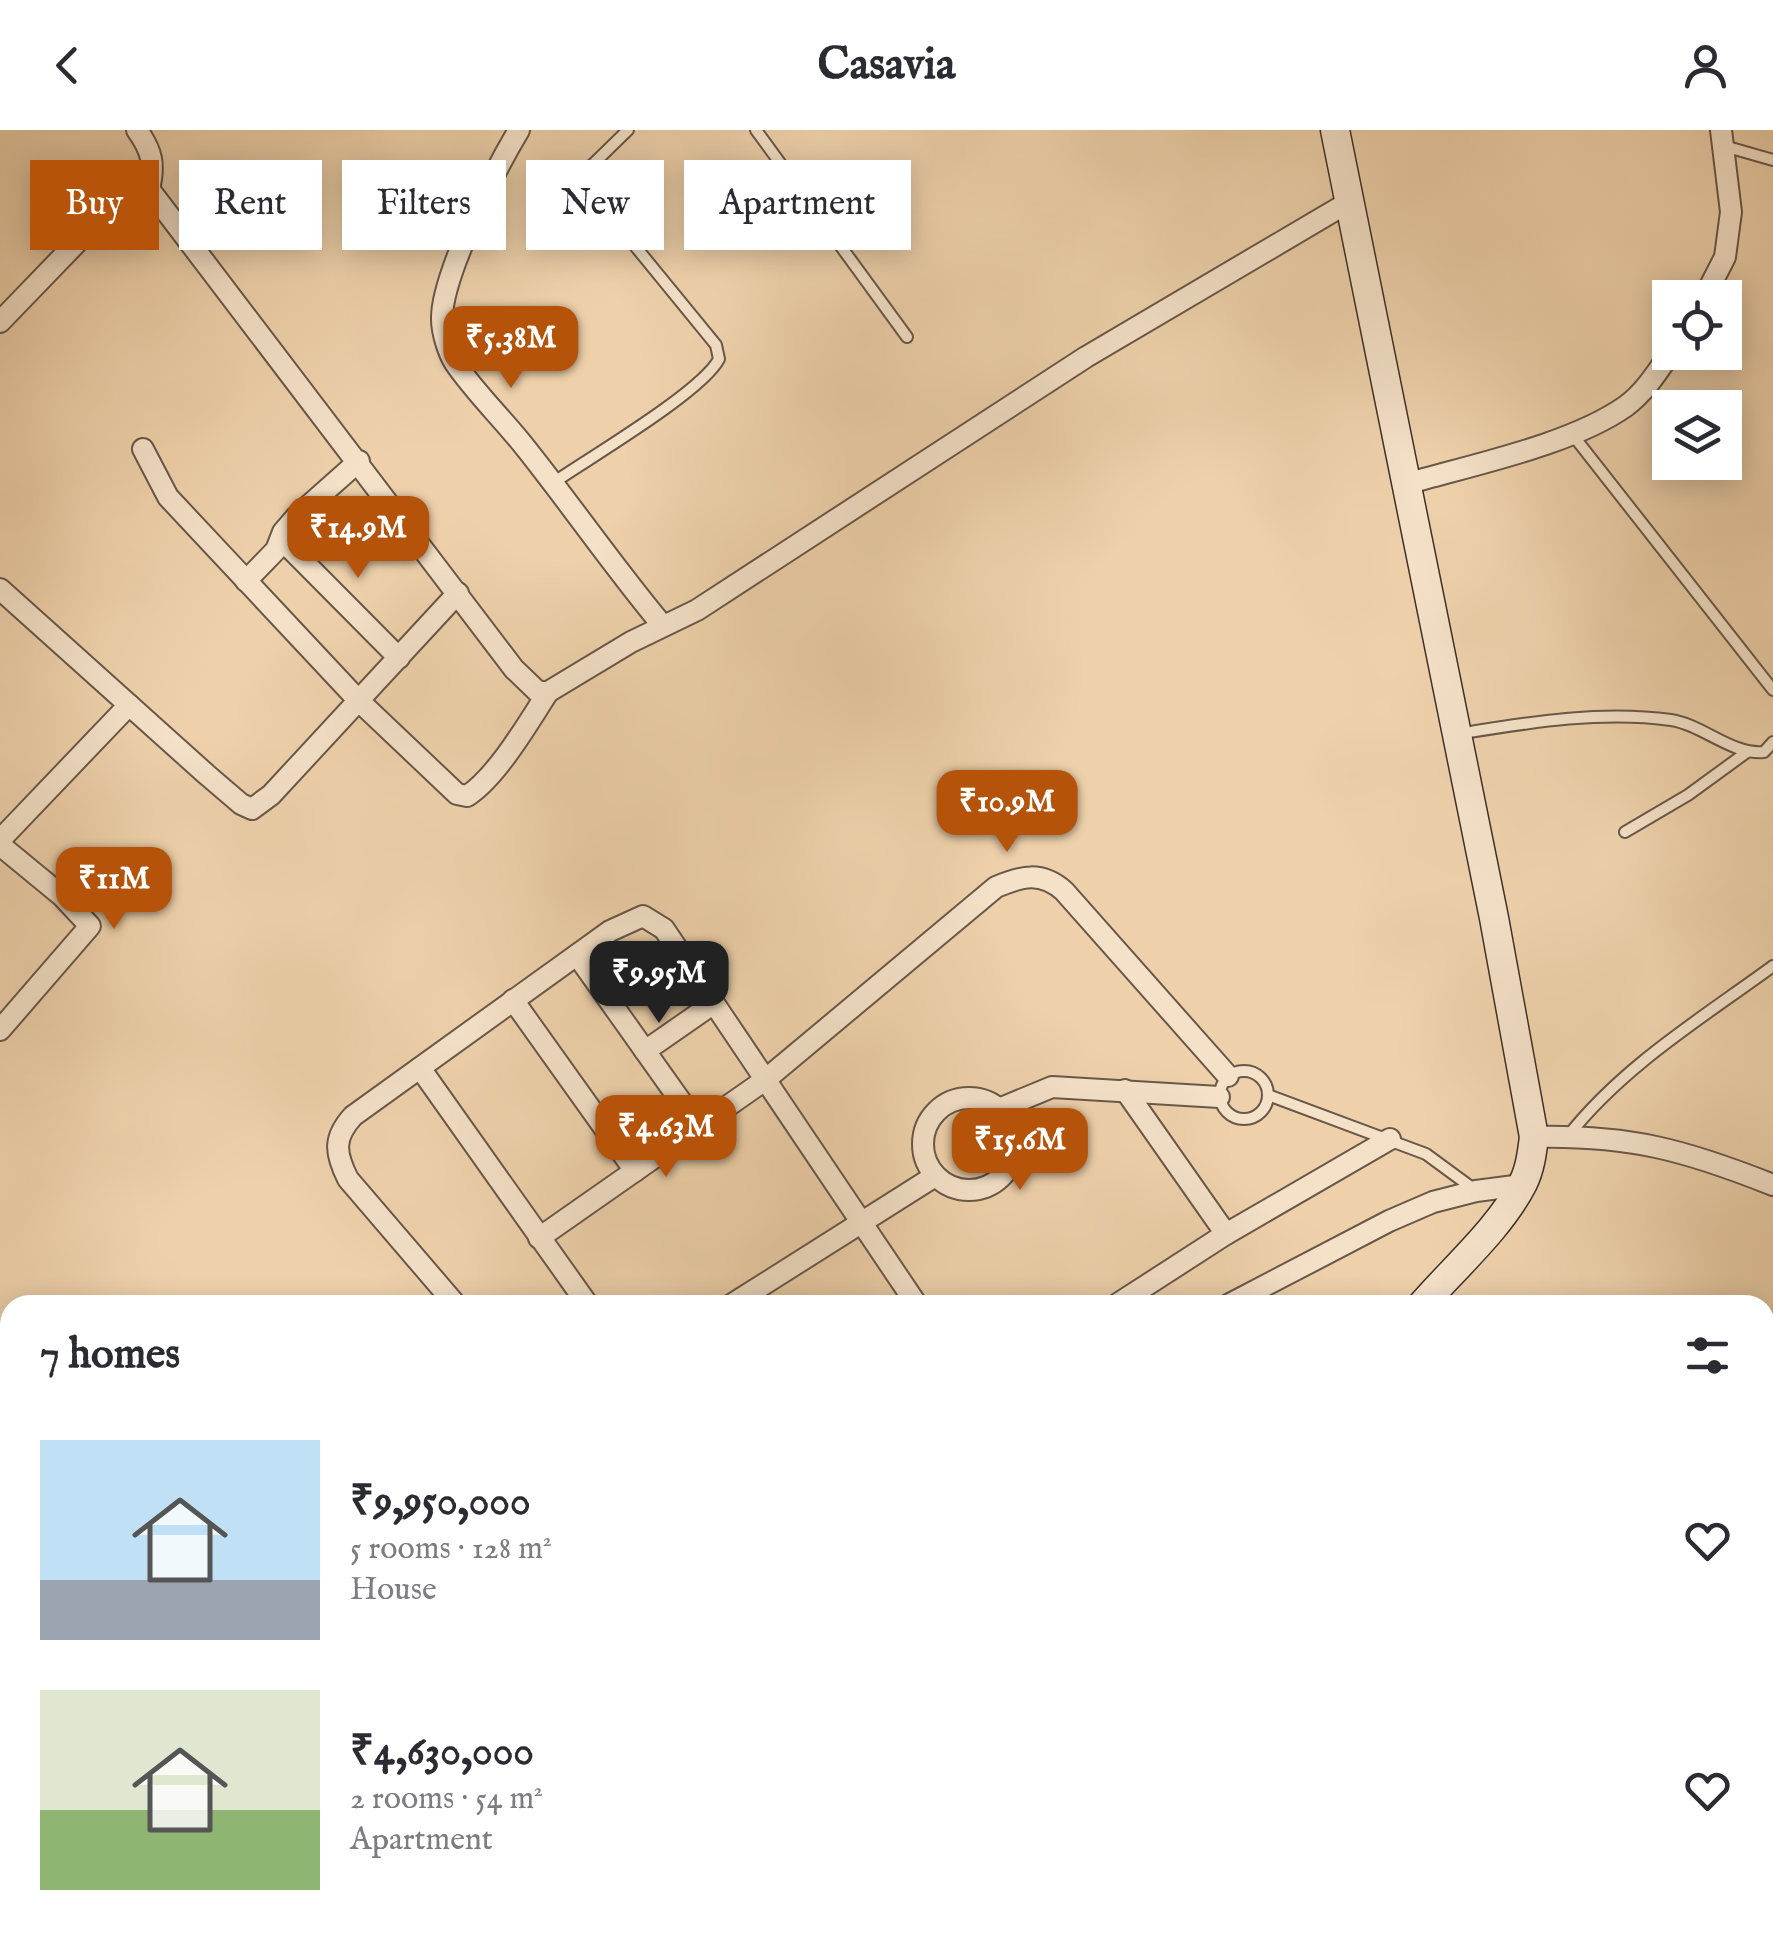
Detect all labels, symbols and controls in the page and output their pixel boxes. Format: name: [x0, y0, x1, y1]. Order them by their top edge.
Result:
text: Casavia: [818, 37, 955, 94]
icon: back: [40, 38, 95, 93]
icon: person: [1678, 38, 1733, 93]
chip: Buy: [30, 160, 159, 250]
chip: Rent: [179, 160, 322, 250]
chip: Filters: [342, 160, 506, 250]
chip: New: [526, 160, 664, 250]
chip: Apartment: [684, 160, 911, 250]
map controls: [1652, 280, 1742, 480]
button: locate: [1652, 280, 1742, 370]
pin: ₹5.38M: [430, 306, 592, 391]
text: ₹5.38M: [465, 318, 557, 359]
button: layers: [1652, 390, 1742, 480]
pin: ₹14.9M: [277, 496, 439, 581]
text: ₹14.9M: [309, 508, 407, 549]
pin: ₹10.9M: [926, 770, 1088, 855]
text: ₹10.9M: [959, 782, 1055, 823]
pin: ₹11M: [55, 847, 173, 932]
text: ₹11M: [78, 859, 150, 900]
pin: ₹9.95M: [578, 941, 740, 1026]
text: ₹9.95M: [612, 953, 706, 994]
pin: ₹4.63M: [585, 1095, 747, 1180]
text: ₹4.63M: [617, 1107, 715, 1148]
pin: ₹15.6M: [939, 1108, 1101, 1193]
text: ₹15.6M: [974, 1120, 1066, 1161]
icon: filters: [1680, 1328, 1735, 1383]
text: 7 homes: [40, 1329, 180, 1382]
text: ₹9,950,000: [350, 1476, 531, 1529]
icon: home: [120, 1480, 240, 1600]
icon: heart: [1680, 1513, 1735, 1568]
text: 5 rooms · 128 m²: [350, 1529, 552, 1570]
text: House: [350, 1570, 437, 1611]
text: ₹4,630,000: [350, 1726, 534, 1779]
icon: home: [120, 1730, 240, 1850]
icon: heart: [1680, 1763, 1735, 1818]
text: 2 rooms · 54 m²: [350, 1779, 543, 1820]
text: Apartment: [350, 1820, 493, 1861]

